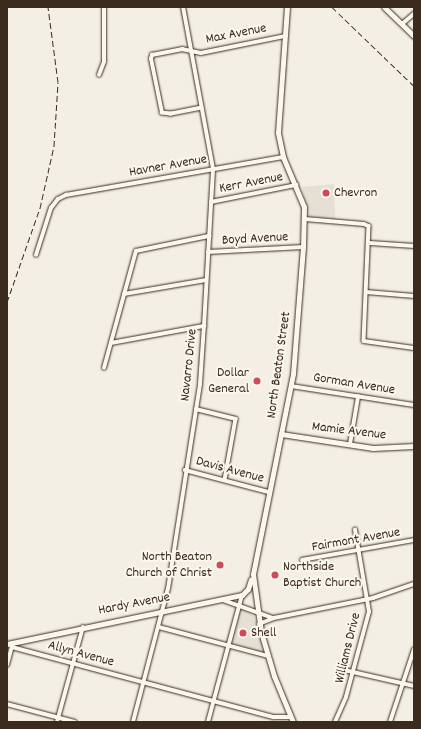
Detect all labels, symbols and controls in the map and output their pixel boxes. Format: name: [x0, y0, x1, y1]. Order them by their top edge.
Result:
street label: Max Avenue: [204, 20, 268, 48]
street label: Havner Avenue: [128, 151, 208, 181]
street label: Kerr Avenue: [218, 169, 284, 197]
place label: Chevron: [334, 185, 377, 201]
marker: Chevron: [321, 188, 331, 198]
street label: Boyd Avenue: [221, 229, 289, 249]
street label: North Beaton Street: [263, 311, 295, 419]
street label: Navarro Drive: [177, 328, 201, 402]
place label: Dollar General: [208, 365, 249, 398]
street label: Gorman Avenue: [312, 369, 396, 399]
marker: Dollar General: [252, 376, 262, 386]
street label: Mamie Avenue: [311, 418, 387, 444]
street label: Davis Avenue: [194, 453, 266, 487]
street label: Fairmont Avenue: [310, 524, 402, 556]
place label: North Beaton Church of Christ: [126, 549, 212, 582]
place label: Northside Baptist Church: [283, 559, 361, 592]
marker: North Beaton Church of Christ: [215, 560, 225, 570]
marker: Northside Baptist Church: [270, 570, 280, 580]
street label: Hardy Avenue: [97, 589, 171, 619]
street label: Williams Drive: [331, 611, 365, 685]
place label: Shell: [251, 625, 276, 641]
marker: Shell: [238, 628, 248, 638]
street label: Allyn Avenue: [46, 637, 116, 671]

